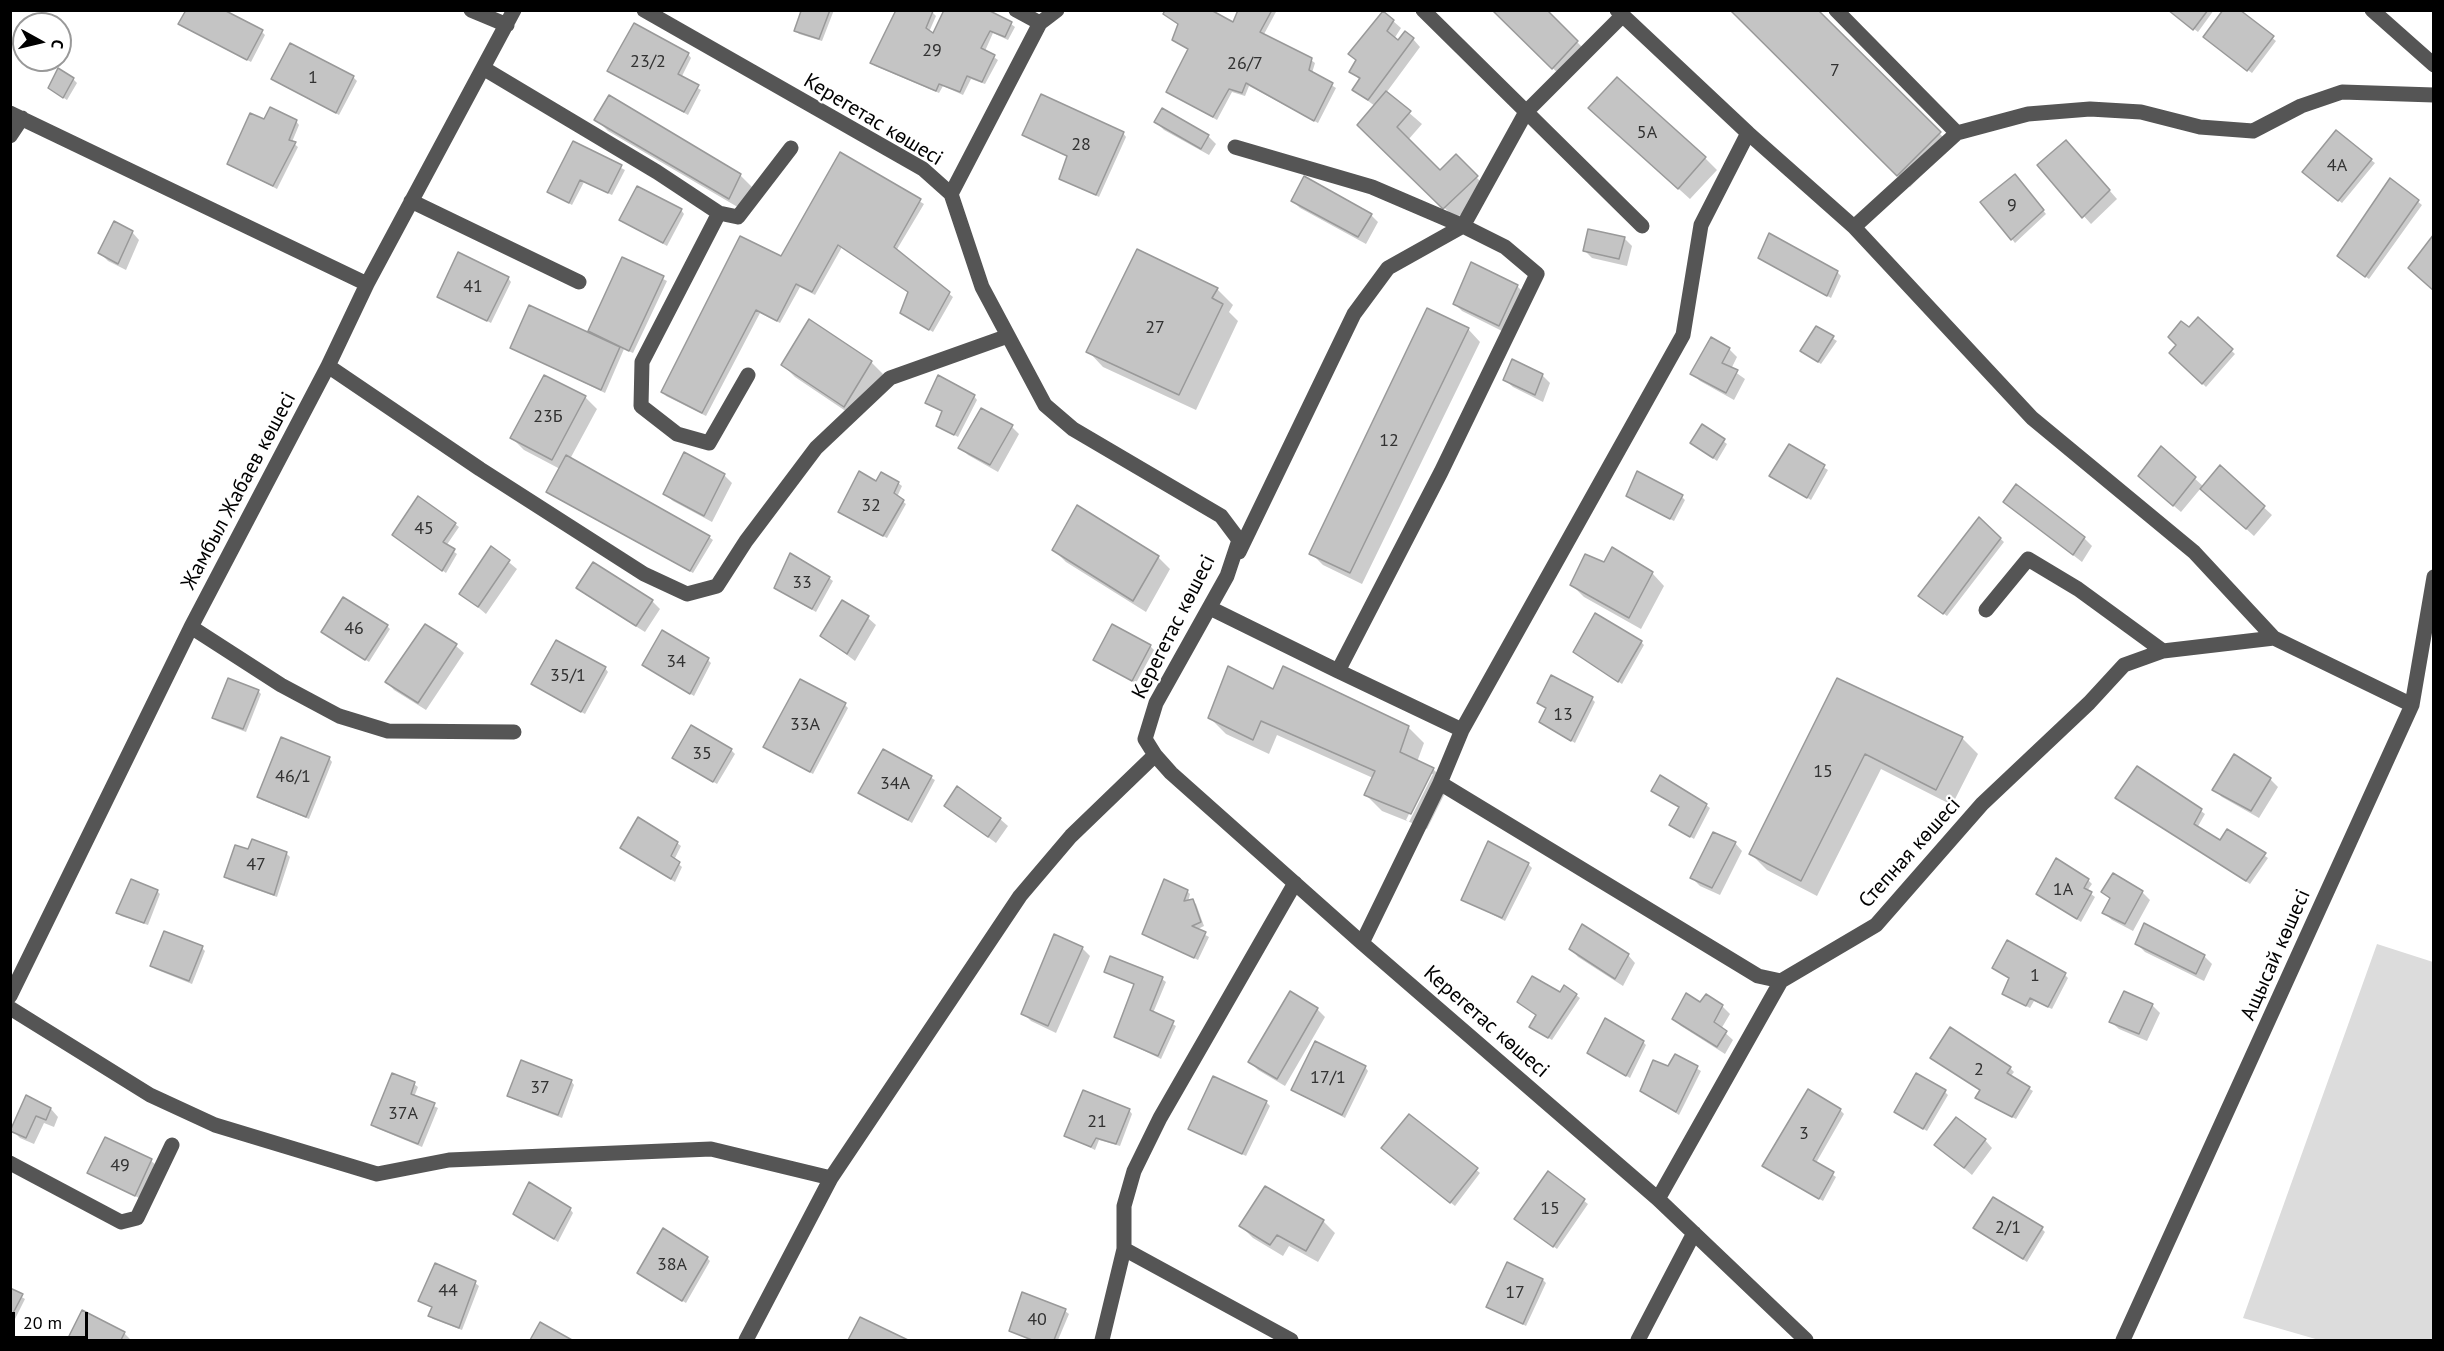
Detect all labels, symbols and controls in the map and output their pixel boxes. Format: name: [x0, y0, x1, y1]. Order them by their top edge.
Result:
north arrow: [12, 12, 72, 72]
text: С: [47, 38, 68, 50]
house number: 29: [922, 40, 942, 62]
house number: 23/2: [630, 51, 666, 73]
house number: 26/7: [1227, 53, 1263, 75]
house number: 7: [1830, 60, 1840, 82]
house number: 1: [308, 67, 318, 89]
street label: Керегетас көшесі: [799, 68, 947, 172]
house number: 5А: [1637, 122, 1657, 144]
house number: 28: [1071, 134, 1091, 156]
house number: 4А: [2327, 155, 2347, 177]
house number: 9: [2007, 195, 2017, 217]
house number: 41: [463, 276, 483, 298]
house number: 27: [1145, 317, 1165, 339]
street label: Жамбыл Жабаев көшесі: [176, 388, 302, 594]
house number: 23Б: [533, 406, 563, 428]
house number: 12: [1379, 430, 1399, 452]
house number: 32: [861, 495, 881, 517]
house number: 45: [414, 518, 434, 540]
street label: Керегетас көшесі: [1127, 551, 1221, 703]
house number: 33: [792, 572, 812, 594]
house number: 46: [344, 618, 364, 640]
house number: 34: [666, 651, 686, 673]
house number: 35/1: [550, 665, 586, 687]
house number: 13: [1553, 704, 1573, 726]
house number: 33А: [790, 714, 820, 736]
house number: 35: [692, 743, 712, 765]
house number: 15: [1813, 761, 1833, 783]
house number: 46/1: [275, 766, 311, 788]
house number: 34А: [880, 773, 910, 795]
street label: Степная көшесі: [1854, 793, 1966, 913]
house number: 47: [246, 854, 266, 876]
house number: 1А: [2053, 879, 2073, 901]
street label: Ащысай көшесі: [2236, 885, 2316, 1025]
street label: Керегетас көшесі: [1418, 961, 1554, 1083]
house number: 1: [2030, 965, 2040, 987]
house number: 2: [1974, 1059, 1984, 1081]
house number: 17/1: [1310, 1067, 1346, 1089]
house number: 37: [530, 1077, 550, 1099]
house number: 37А: [388, 1103, 418, 1125]
house number: 21: [1087, 1111, 1107, 1133]
house number: 3: [1799, 1123, 1809, 1145]
house number: 49: [110, 1155, 130, 1177]
house number: 15: [1540, 1198, 1560, 1220]
house number: 2/1: [1995, 1217, 2021, 1239]
house number: 38А: [657, 1254, 687, 1276]
house number: 44: [438, 1280, 458, 1302]
house number: 17: [1505, 1282, 1525, 1304]
scale bar: [15, 1300, 92, 1338]
house number: 40: [1027, 1309, 1047, 1331]
text: 20 m: [23, 1311, 62, 1334]

